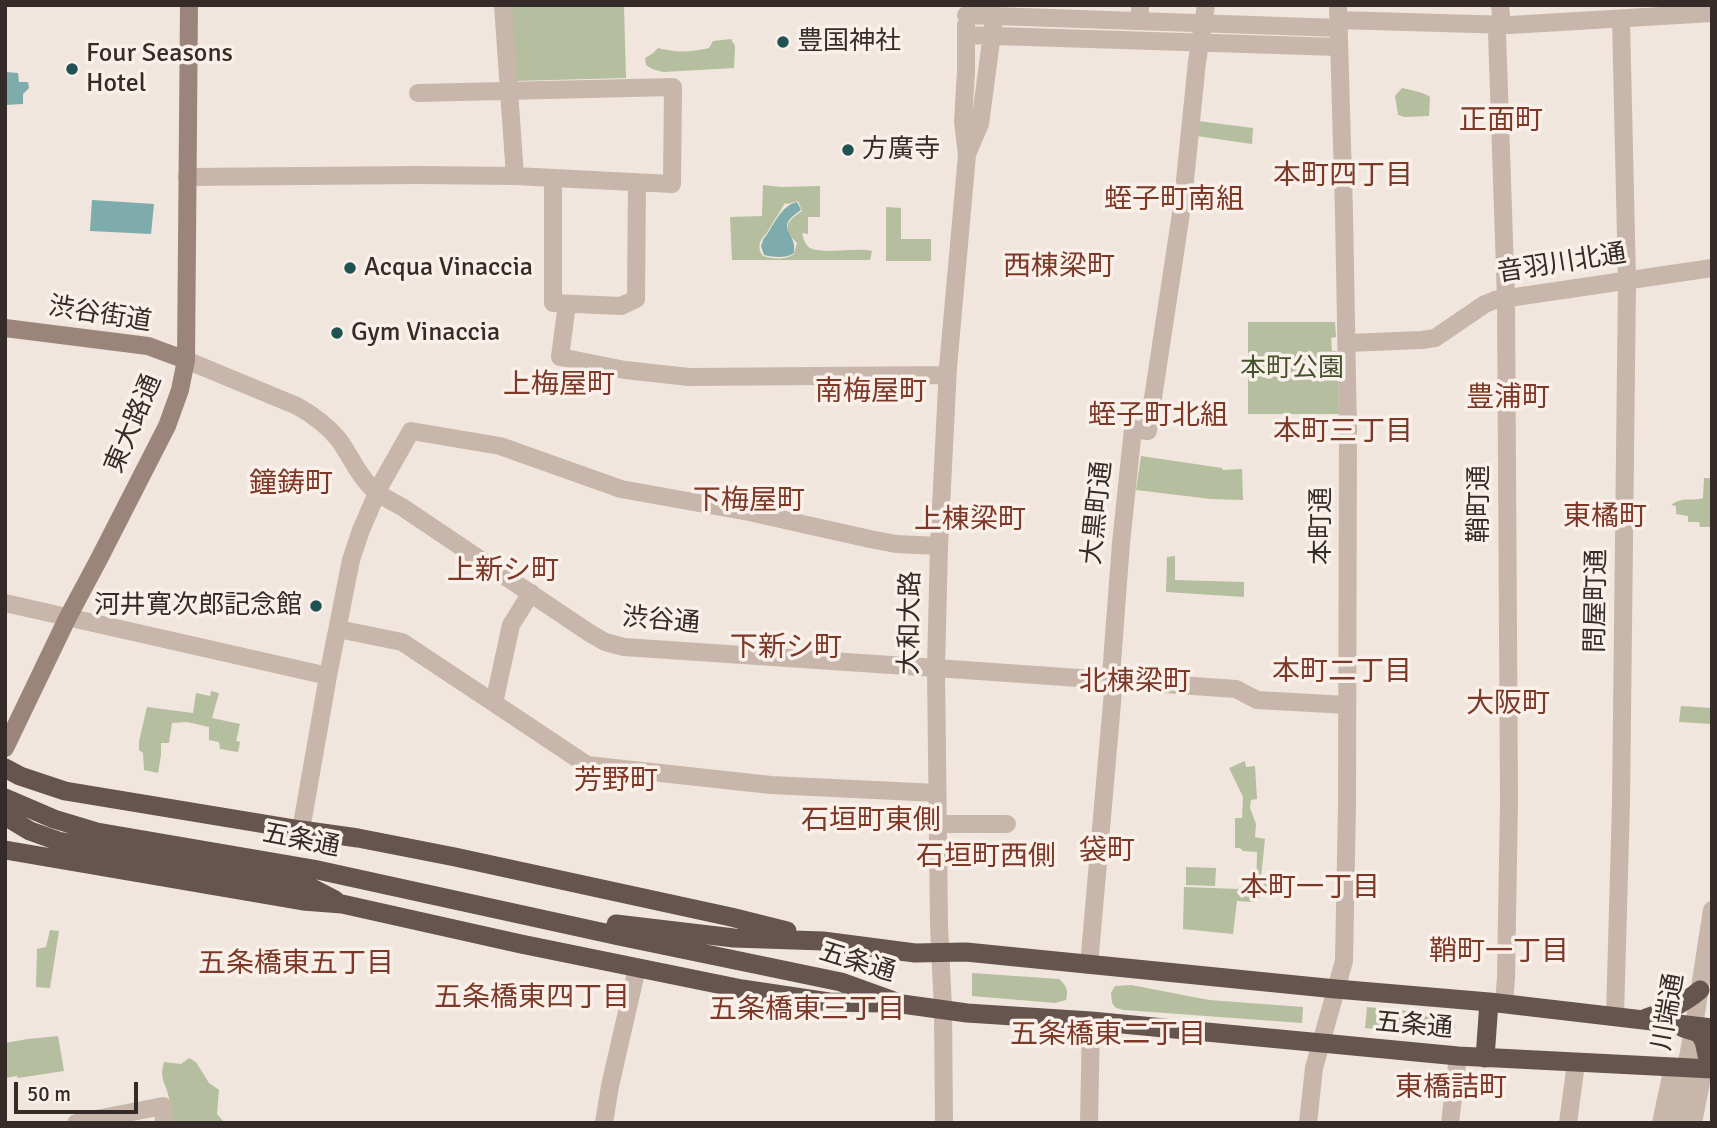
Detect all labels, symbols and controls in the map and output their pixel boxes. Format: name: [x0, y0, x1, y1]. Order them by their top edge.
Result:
place label: 豊国神社: [797, 26, 901, 58]
marker: 豊国神社: [775, 34, 791, 50]
place label: Four Seasons Hotel: [86, 38, 233, 100]
marker: Four Seasons Hotel: [64, 61, 80, 77]
district label: 正面町: [1459, 105, 1543, 139]
place label: 方廣寺: [862, 134, 940, 166]
marker: 方廣寺: [840, 142, 856, 158]
district label: 本町四丁目: [1273, 160, 1413, 194]
district label: 蛭子町南組: [1104, 184, 1244, 218]
street label: 音羽川北通: [1495, 238, 1629, 290]
district label: 西棟梁町: [1003, 251, 1115, 285]
place label: Acqua Vinaccia: [364, 252, 533, 284]
marker: Acqua Vinaccia: [342, 260, 358, 276]
street label: 渋谷街道: [46, 291, 154, 339]
place label: Gym Vinaccia: [351, 317, 500, 349]
marker: Gym Vinaccia: [329, 325, 345, 341]
park label: 本町公園: [1240, 353, 1344, 385]
district label: 上梅屋町: [503, 369, 615, 403]
street label: 東大路通: [99, 370, 169, 478]
district label: 南梅屋町: [815, 376, 927, 410]
district label: 豊浦町: [1466, 382, 1550, 416]
district label: 蛭子町北組: [1088, 400, 1228, 434]
district label: 本町三丁目: [1273, 416, 1413, 450]
street label: 大黒町通: [1077, 460, 1119, 566]
street label: 鞘町通: [1464, 465, 1496, 543]
district label: 鐘鋳町: [249, 468, 333, 502]
district label: 下梅屋町: [693, 485, 805, 519]
street label: 本町通: [1306, 487, 1338, 565]
district label: 東橘町: [1563, 501, 1647, 535]
district label: 上棟梁町: [914, 504, 1026, 538]
street label: 問屋町通: [1580, 549, 1614, 653]
district label: 上新シ町: [447, 555, 559, 589]
street label: 大和大路: [894, 571, 928, 675]
place label: 河井寛次郎記念館: [94, 590, 302, 622]
marker: 河井寛次郎記念館: [308, 598, 324, 614]
street label: 渋谷通: [621, 602, 701, 640]
district label: 下新シ町: [730, 632, 842, 666]
district label: 本町二丁目: [1272, 656, 1412, 690]
district label: 北棟梁町: [1079, 666, 1191, 700]
district label: 大阪町: [1466, 688, 1550, 722]
district label: 芳野町: [574, 765, 658, 799]
district label: 石垣町東側: [801, 805, 941, 839]
street label: 五条通: [260, 818, 342, 864]
district label: 袋町: [1079, 835, 1135, 869]
district label: 石垣町西側: [916, 841, 1056, 875]
district label: 本町一丁目: [1240, 872, 1380, 906]
district label: 鞘町一丁目: [1429, 936, 1569, 970]
street label: 五条通: [815, 937, 899, 989]
district label: 五条橋東五丁目: [198, 948, 394, 982]
street label: 川端通: [1647, 971, 1691, 1053]
district label: 五条橋東四丁目: [434, 982, 630, 1016]
district label: 五条橋東三丁目: [709, 994, 905, 1028]
street label: 五条通: [1374, 1007, 1454, 1045]
district label: 五条橋東二丁目: [1010, 1019, 1206, 1053]
scale bar: [18, 1068, 142, 1112]
district label: 東橋詰町: [1395, 1072, 1507, 1106]
text: 50 m: [27, 1081, 71, 1107]

